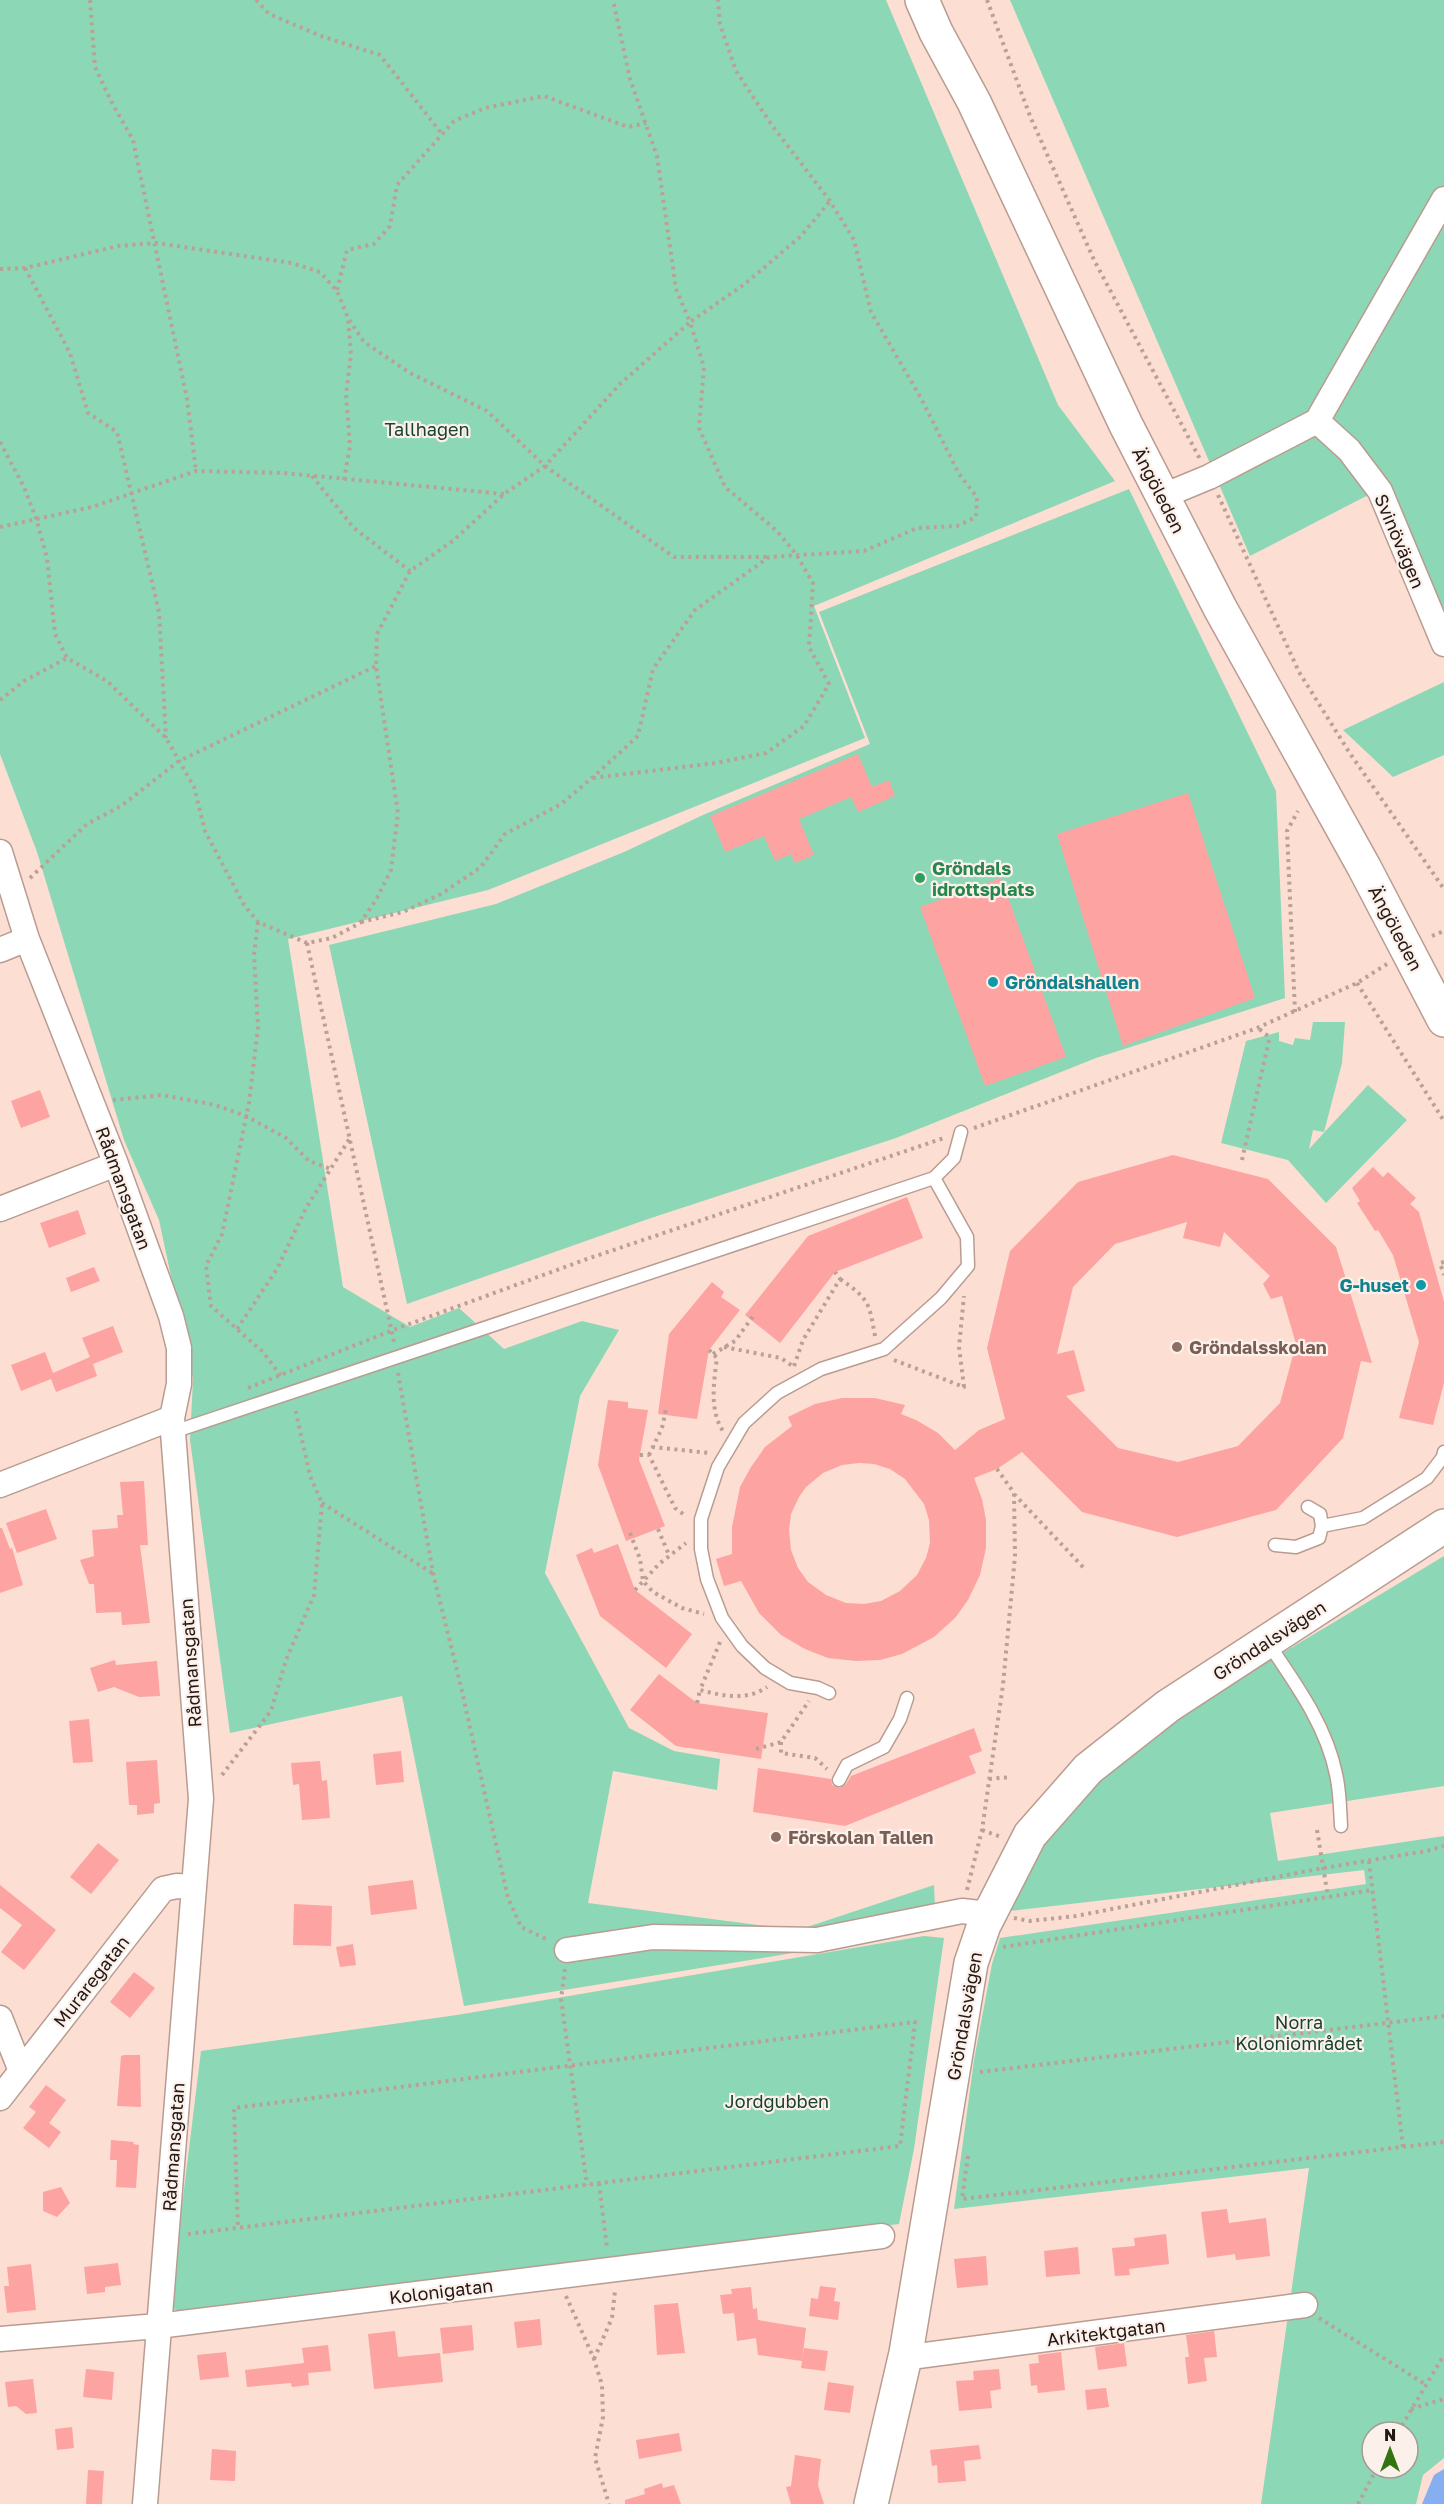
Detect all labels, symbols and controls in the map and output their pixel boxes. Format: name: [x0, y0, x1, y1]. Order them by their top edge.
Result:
park label: Tallhagen: [384, 418, 470, 440]
street label: Ängöleden: [1128, 443, 1190, 537]
street label: Svinövägen: [1370, 491, 1430, 591]
place label: Gröndals idrottsplats: [932, 857, 1035, 900]
marker: Gröndals idrottsplats: [913, 871, 927, 885]
street label: Ängöleden: [1364, 882, 1428, 974]
place label: Gröndalshallen: [1005, 971, 1139, 993]
marker: Gröndalshallen: [986, 975, 1000, 989]
street label: Rådmansgatan: [92, 1123, 156, 1253]
place label: G-huset: [1340, 1274, 1409, 1296]
marker: G-huset: [1414, 1278, 1428, 1292]
place label: Gröndalsskolan: [1189, 1336, 1327, 1358]
marker: Gröndalsskolan: [1170, 1340, 1184, 1354]
street label: Gröndalsvägen: [1208, 1595, 1330, 1685]
street label: Rådmansgatan: [175, 1598, 205, 1728]
place label: Förskolan Tallen: [788, 1826, 933, 1848]
marker: Förskolan Tallen: [769, 1830, 783, 1844]
street label: Muraregatan: [48, 1931, 134, 2031]
street label: Gröndalsvägen: [942, 1950, 986, 2082]
park label: Norra Koloniområdet: [1235, 2011, 1363, 2054]
street label: Rådmansgatan: [158, 2082, 188, 2212]
park label: Jordgubben: [725, 2090, 829, 2112]
street label: Kolonigatan: [388, 2274, 494, 2308]
street label: Arkitektgatan: [1046, 2314, 1166, 2350]
north arrow: [1360, 2420, 1420, 2480]
text: N: [1384, 2425, 1396, 2445]

